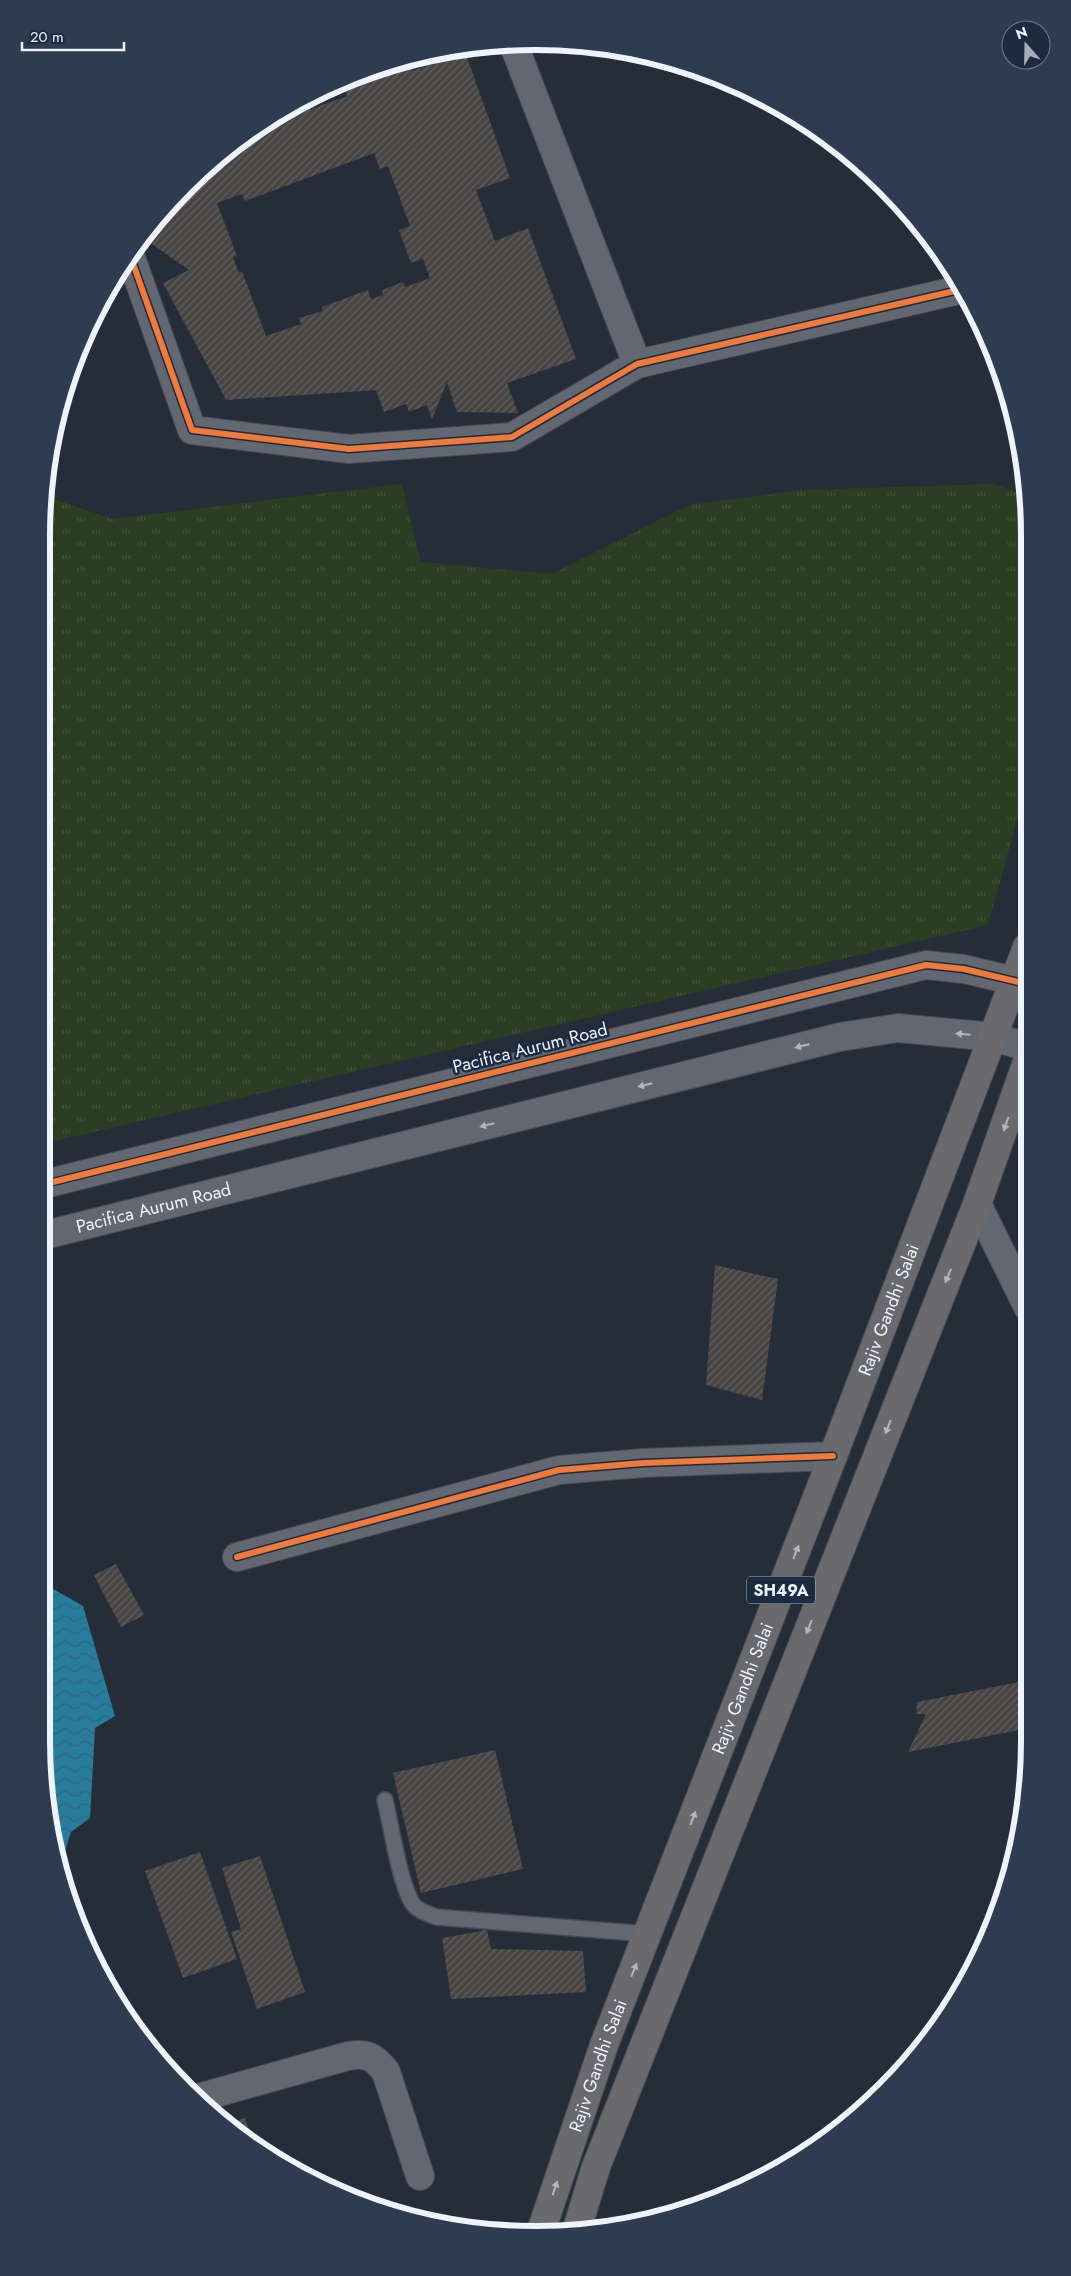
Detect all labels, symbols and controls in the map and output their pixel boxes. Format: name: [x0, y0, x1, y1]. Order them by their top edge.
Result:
scale bar: [22, 20, 125, 52]
north arrow: [1001, 20, 1051, 70]
text: N: [1013, 21, 1030, 44]
text: 20 m: [30, 26, 64, 48]
street label: Pacifica Aurum Road: [450, 1016, 610, 1080]
one-way arrow: [955, 1030, 971, 1038]
one-way arrow: [795, 1042, 810, 1050]
one-way arrow: [637, 1082, 652, 1090]
one-way arrow: [1001, 1117, 1009, 1132]
one-way arrow: [480, 1121, 495, 1129]
street label: Pacifica Aurum Road: [73, 1176, 234, 1240]
street label: Rajiv Gandhi Salai: [852, 1240, 926, 1379]
one-way arrow: [944, 1269, 952, 1283]
one-way arrow: [884, 1420, 892, 1435]
one-way arrow: [792, 1544, 800, 1559]
road number: SH49A: [747, 1576, 815, 1604]
street label: Rajiv Gandhi Salai: [705, 1619, 780, 1758]
one-way arrow: [804, 1620, 812, 1634]
one-way arrow: [689, 1810, 697, 1825]
one-way arrow: [631, 1962, 639, 1977]
street label: Rajiv Gandhi Salai: [562, 1995, 634, 2136]
one-way arrow: [551, 2180, 559, 2195]

